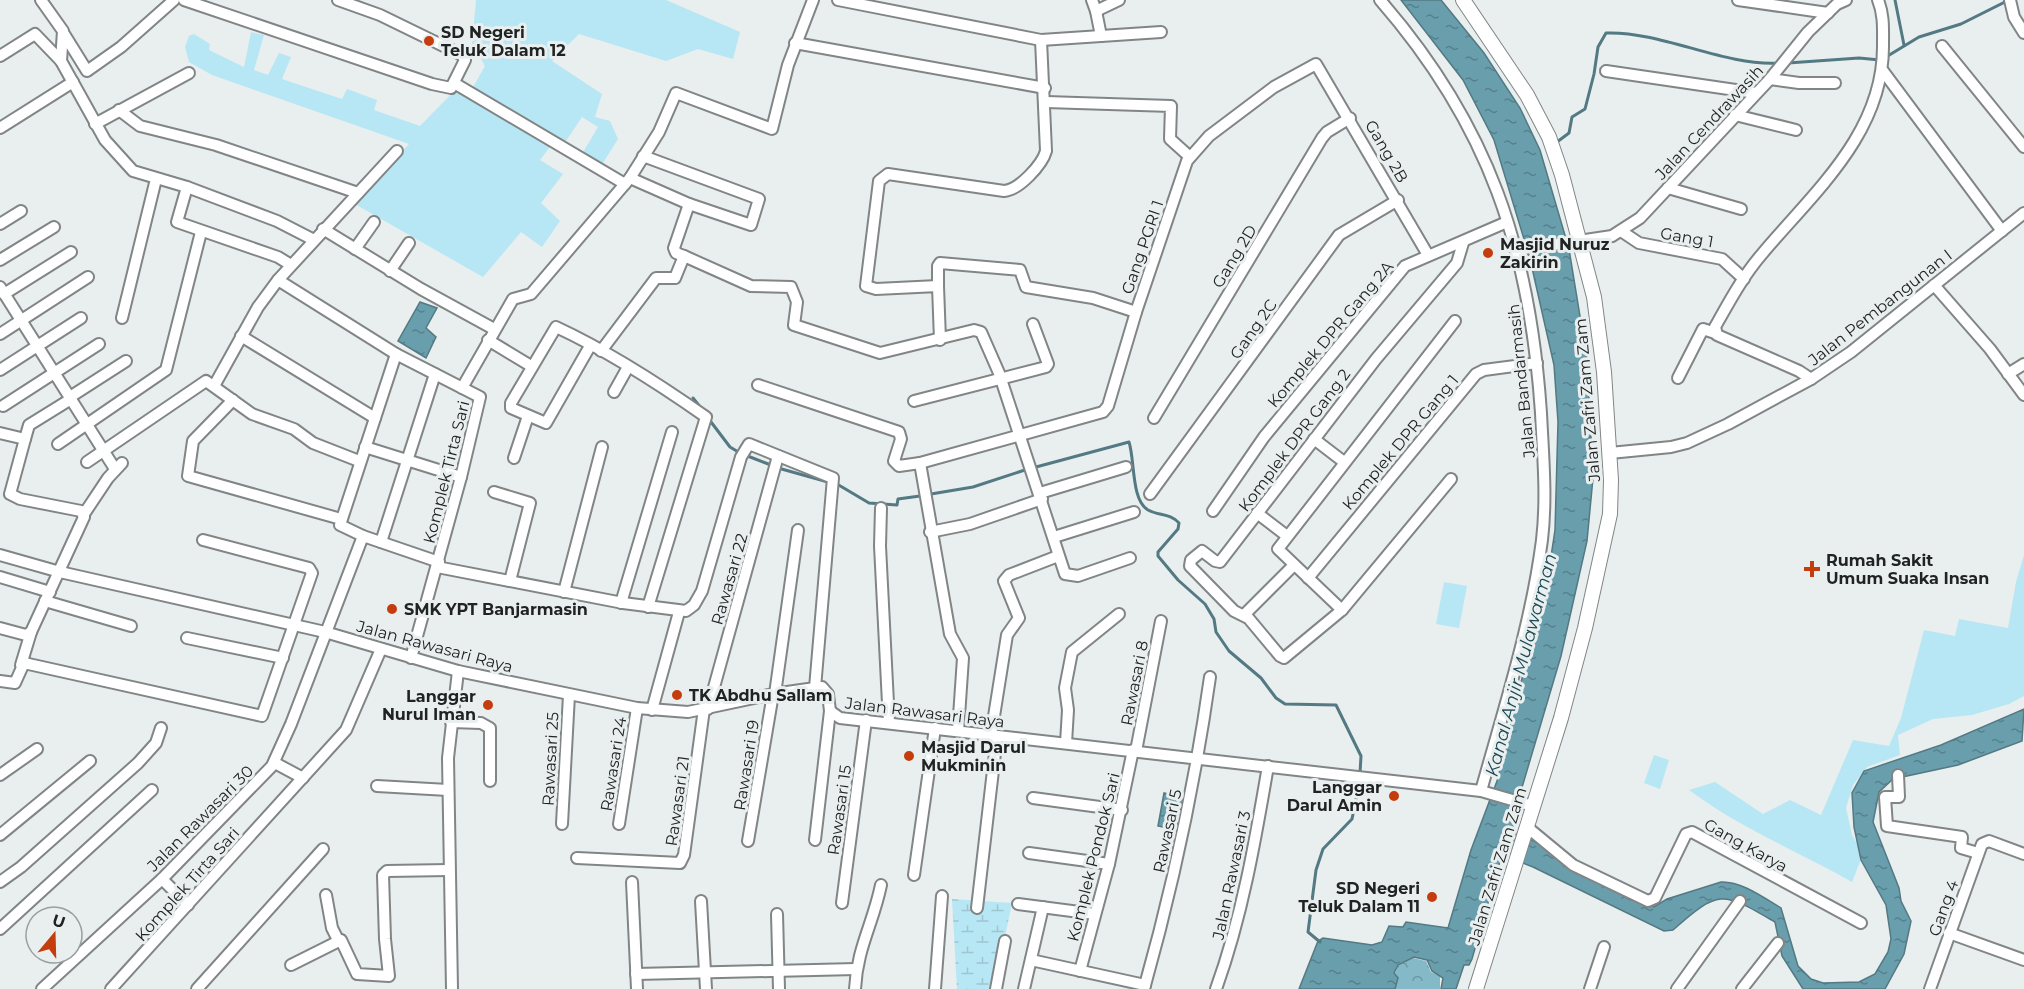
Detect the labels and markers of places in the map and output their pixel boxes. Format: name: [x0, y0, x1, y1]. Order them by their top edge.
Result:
place label: SD Negeri Teluk Dalam 12: [441, 23, 566, 60]
marker: SD Negeri Teluk Dalam 12: [422, 34, 436, 48]
place label: Masjid Nuruz Zakirin: [1500, 235, 1610, 272]
marker: Masjid Nuruz Zakirin: [1481, 246, 1495, 260]
place label: Rumah Sakit Umum Suaka Insan: [1826, 551, 1989, 588]
marker: Rumah Sakit Umum Suaka Insan: [1803, 560, 1821, 578]
place label: SMK YPT Banjarmasin: [404, 600, 588, 619]
marker: SMK YPT Banjarmasin: [385, 602, 399, 616]
place label: TK Abdhu Sallam: [689, 686, 833, 705]
place label: Langgar Nurul Iman: [382, 687, 476, 724]
marker: TK Abdhu Sallam: [670, 688, 684, 702]
marker: Langgar Nurul Iman: [481, 698, 495, 712]
place label: Masjid Darul Mukminin: [921, 738, 1026, 775]
marker: Masjid Darul Mukminin: [902, 749, 916, 763]
place label: Langgar Darul Amin: [1287, 778, 1382, 815]
marker: Langgar Darul Amin: [1387, 789, 1401, 803]
place label: SD Negeri Teluk Dalam 11: [1298, 879, 1420, 916]
marker: SD Negeri Teluk Dalam 11: [1425, 890, 1439, 904]

